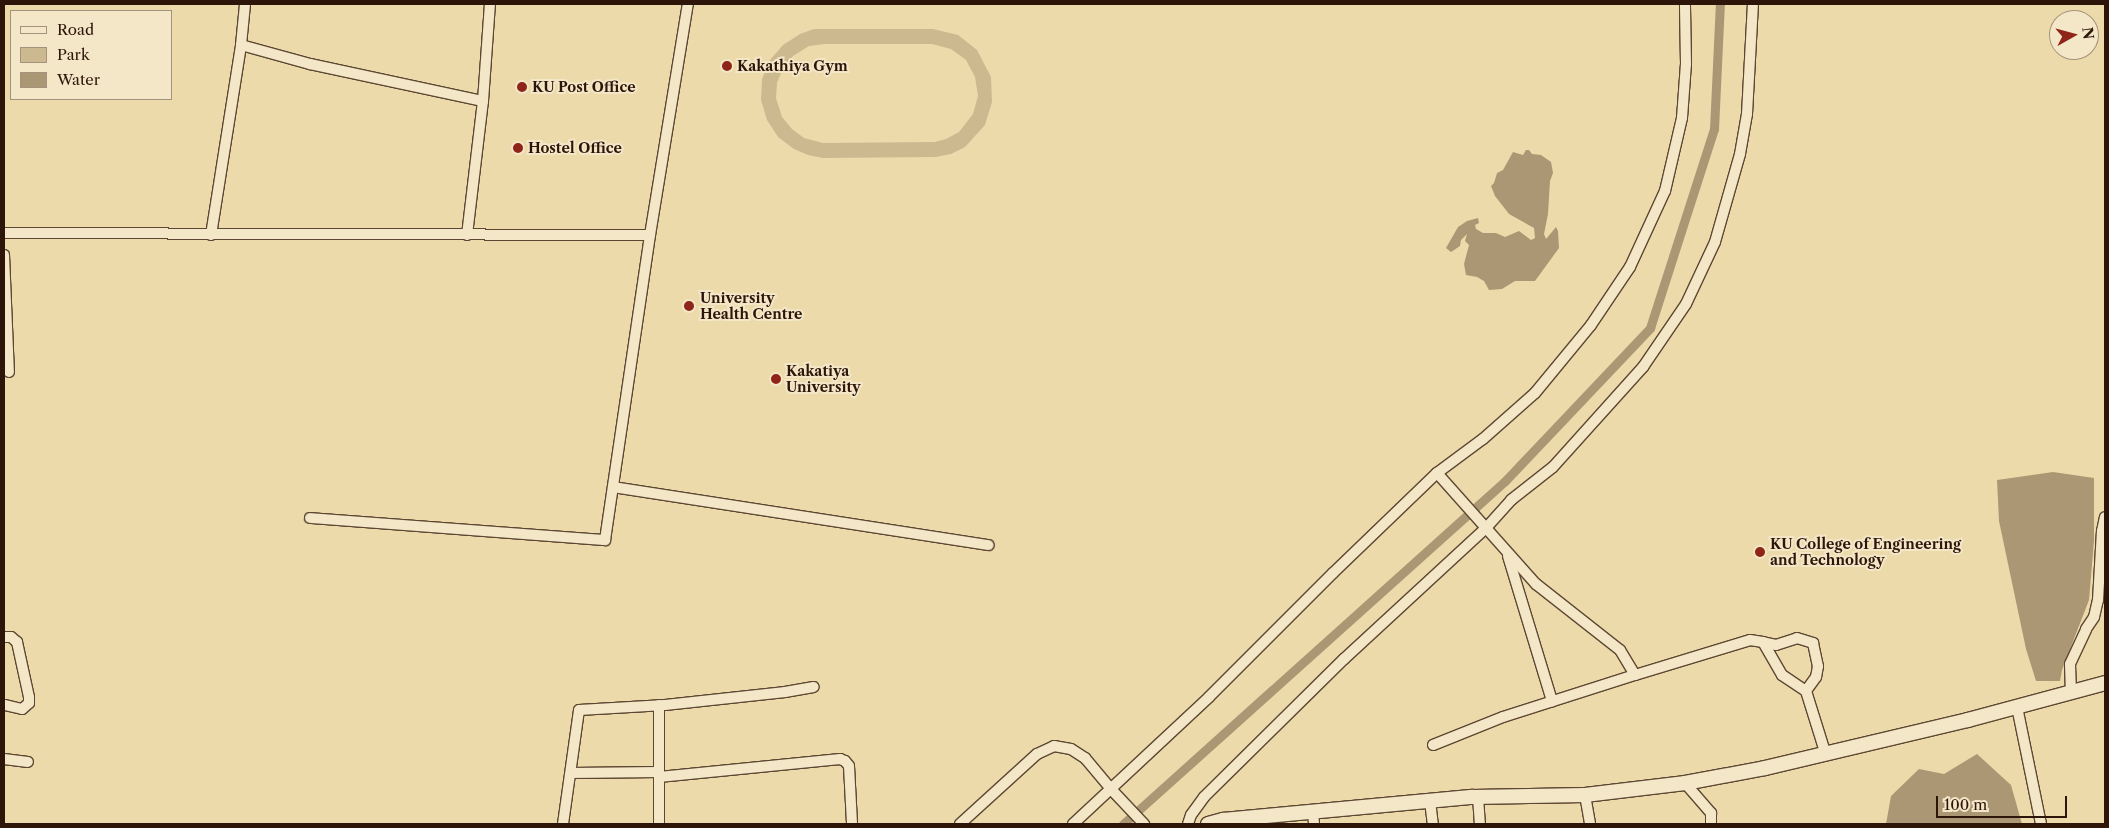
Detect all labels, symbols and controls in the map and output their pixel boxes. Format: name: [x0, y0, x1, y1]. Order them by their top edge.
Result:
legend: [10, 10, 172, 100]
north arrow: [2049, 10, 2099, 60]
text: Road: [57, 20, 94, 39]
text: N: [2078, 26, 2098, 40]
text: Park: [57, 45, 90, 64]
place label: Kakathiya Gym: [737, 58, 848, 74]
marker: Kakathiya Gym: [721, 60, 733, 72]
text: Water: [57, 70, 100, 89]
place label: KU Post Office: [532, 79, 636, 95]
marker: KU Post Office: [516, 81, 528, 93]
place label: Hostel Office: [528, 140, 622, 156]
marker: Hostel Office: [512, 142, 524, 154]
place label: University Health Centre: [700, 290, 802, 322]
marker: University Health Centre: [682, 299, 696, 313]
place label: Kakatiya University: [786, 363, 861, 396]
marker: Kakatiya University: [770, 373, 782, 385]
place label: KU College of Engineering and Technology: [1770, 536, 1961, 568]
marker: KU College of Engineering and Technology: [1754, 546, 1766, 558]
scale bar: [1939, 786, 2070, 818]
text: 100 m: [1944, 795, 1987, 814]

